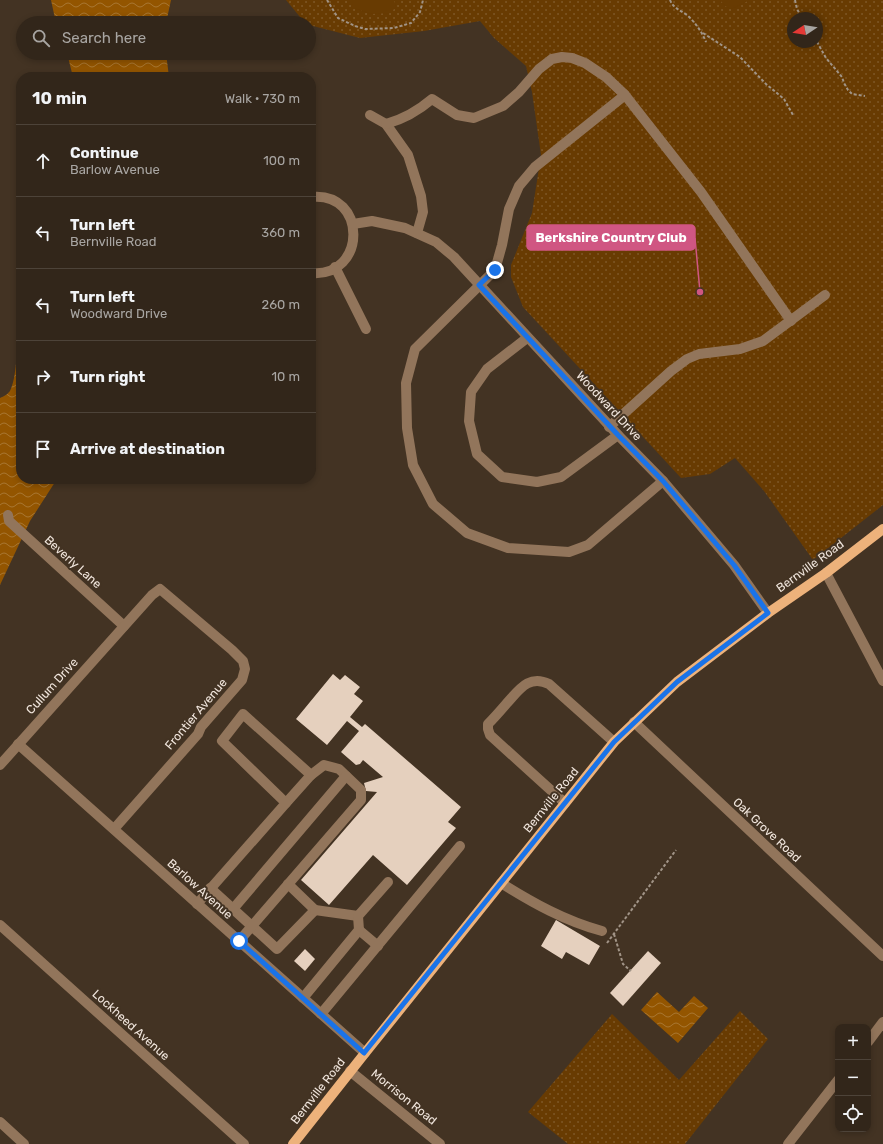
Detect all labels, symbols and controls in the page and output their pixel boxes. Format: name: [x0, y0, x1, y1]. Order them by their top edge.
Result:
north arrow: [787, 12, 823, 48]
search box: [16, 16, 316, 60]
icon: search: [30, 27, 52, 49]
text: Search here: [62, 29, 146, 47]
text: 10 min: [32, 88, 87, 108]
text: Walk · 730 m: [225, 91, 300, 106]
text: Continue: [70, 144, 139, 162]
icon: ahead: [32, 150, 54, 172]
text: 100 m: [263, 153, 300, 168]
text: Barlow Avenue: [70, 162, 160, 177]
text: Turn left: [70, 216, 135, 234]
icon: left: [32, 222, 54, 244]
text: 360 m: [261, 225, 300, 240]
callout: Berkshire Country Club: [527, 225, 695, 250]
text: Berkshire Country Club: [535, 230, 687, 245]
text: Bernville Road: [70, 234, 157, 249]
route end: [486, 261, 504, 279]
text: Turn left: [70, 288, 135, 306]
icon: left: [32, 294, 54, 316]
text: 260 m: [262, 297, 300, 312]
text: Woodward Drive: [70, 306, 167, 321]
icon: right: [32, 366, 54, 388]
text: Turn right: [70, 368, 145, 386]
street label: Woodward Drive: [573, 368, 645, 444]
text: 10 m: [271, 369, 300, 384]
icon: arrive: [32, 438, 54, 460]
text: Arrive at destination: [70, 440, 225, 458]
street label: Beverly Lane: [42, 533, 105, 591]
street label: Bernville Road: [774, 537, 846, 595]
street label: Cullum Drive: [23, 655, 81, 717]
street label: Frontier Avenue: [162, 675, 230, 752]
street label: Bernville Road: [520, 765, 582, 835]
street label: Oak Grove Road: [730, 795, 804, 865]
street label: Barlow Avenue: [165, 856, 236, 922]
route start: [230, 932, 248, 950]
street label: Lockheed Avenue: [90, 987, 173, 1063]
map controls: [835, 1024, 871, 1132]
button: +: [835, 1024, 871, 1060]
street label: Bernville Road: [288, 1055, 348, 1127]
button: −: [835, 1060, 871, 1096]
street label: Morrison Road: [368, 1066, 440, 1128]
button: locate: [835, 1096, 871, 1132]

